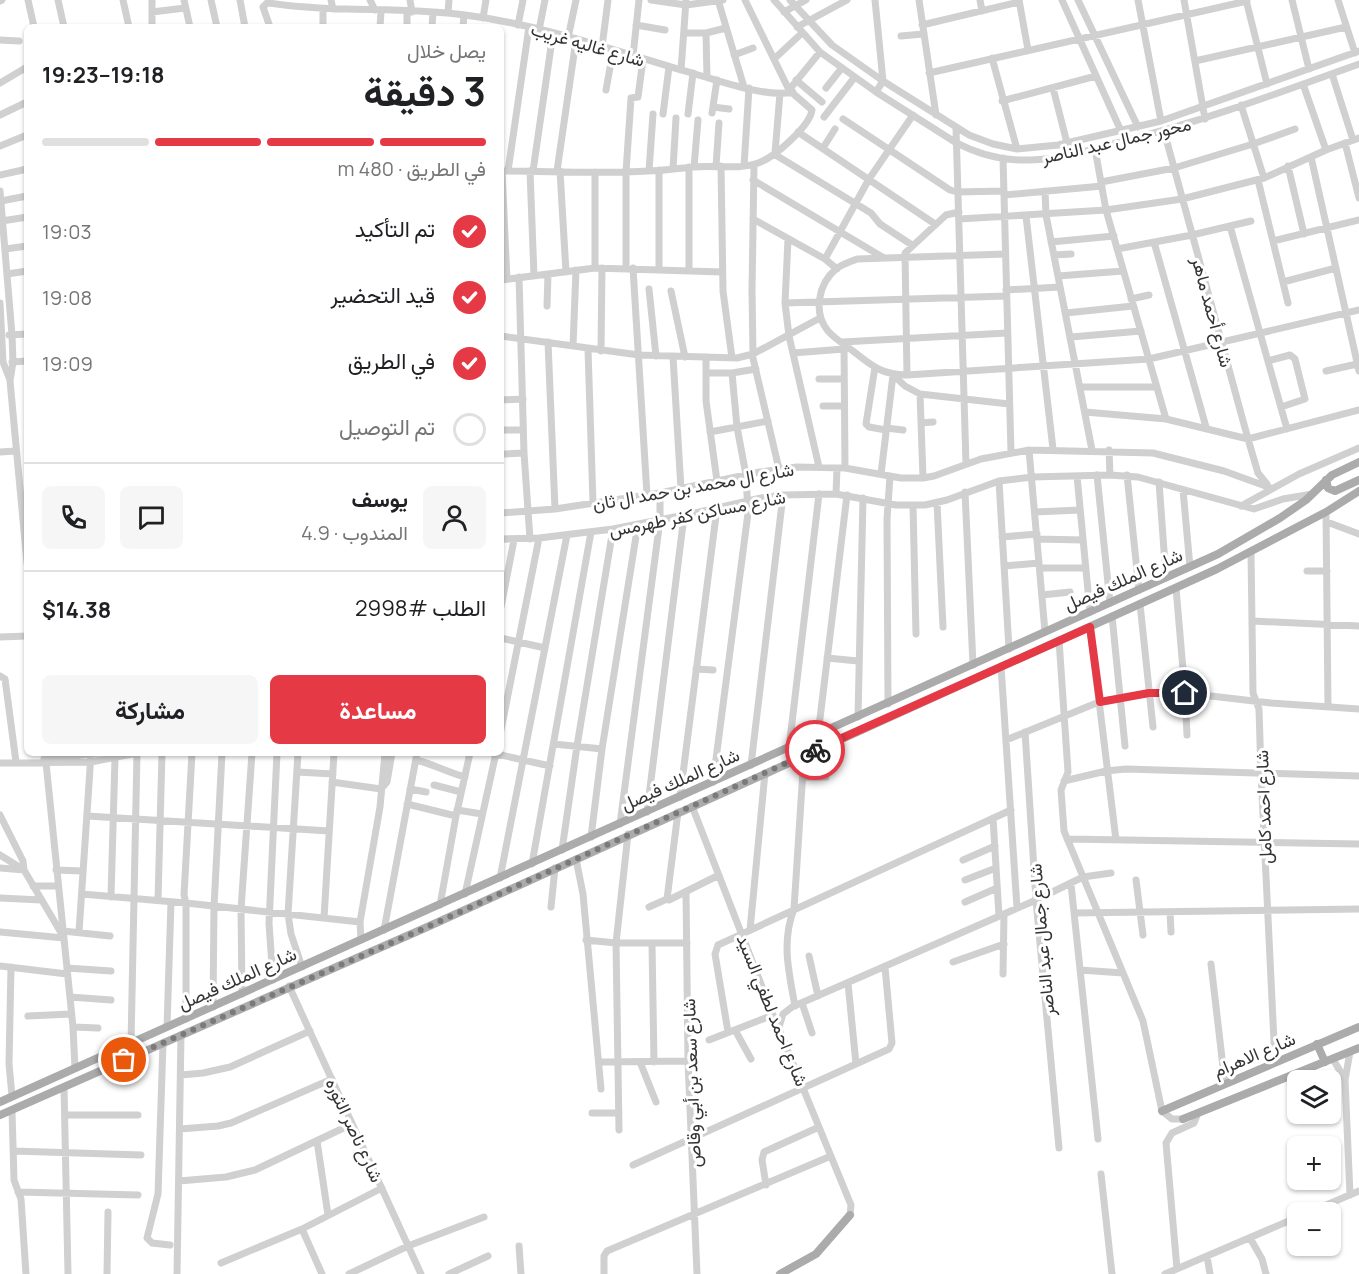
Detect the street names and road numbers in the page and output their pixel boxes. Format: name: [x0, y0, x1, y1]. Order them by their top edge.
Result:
street label: شارع غاليه غريب: [528, 16, 648, 73]
street label: محور جمال عبد الناصر: [1038, 111, 1193, 169]
street label: شارع أحمد ماهر: [1186, 253, 1239, 370]
street label: شارع ال محمد بن حمد ال ثان: [590, 456, 796, 517]
street label: شارع مساكن كفر طهرمس: [607, 484, 788, 543]
street label: شارع الملك فيصل: [1060, 542, 1187, 617]
street label: شارع الملك فيصل: [617, 742, 744, 817]
street label: شارع احمد كامل: [1249, 750, 1278, 864]
street label: شارع جمال عبد الناصر: [1022, 863, 1061, 1018]
street label: شارع احمد لطفي السيد: [728, 931, 814, 1091]
street label: شارع الملك فيصل: [174, 941, 301, 1016]
street label: شارع سعد بن أبي وقاص: [676, 998, 710, 1168]
street label: شارع الاهرام: [1209, 1026, 1299, 1083]
street label: شارع ناصر الثوره: [320, 1074, 390, 1186]

